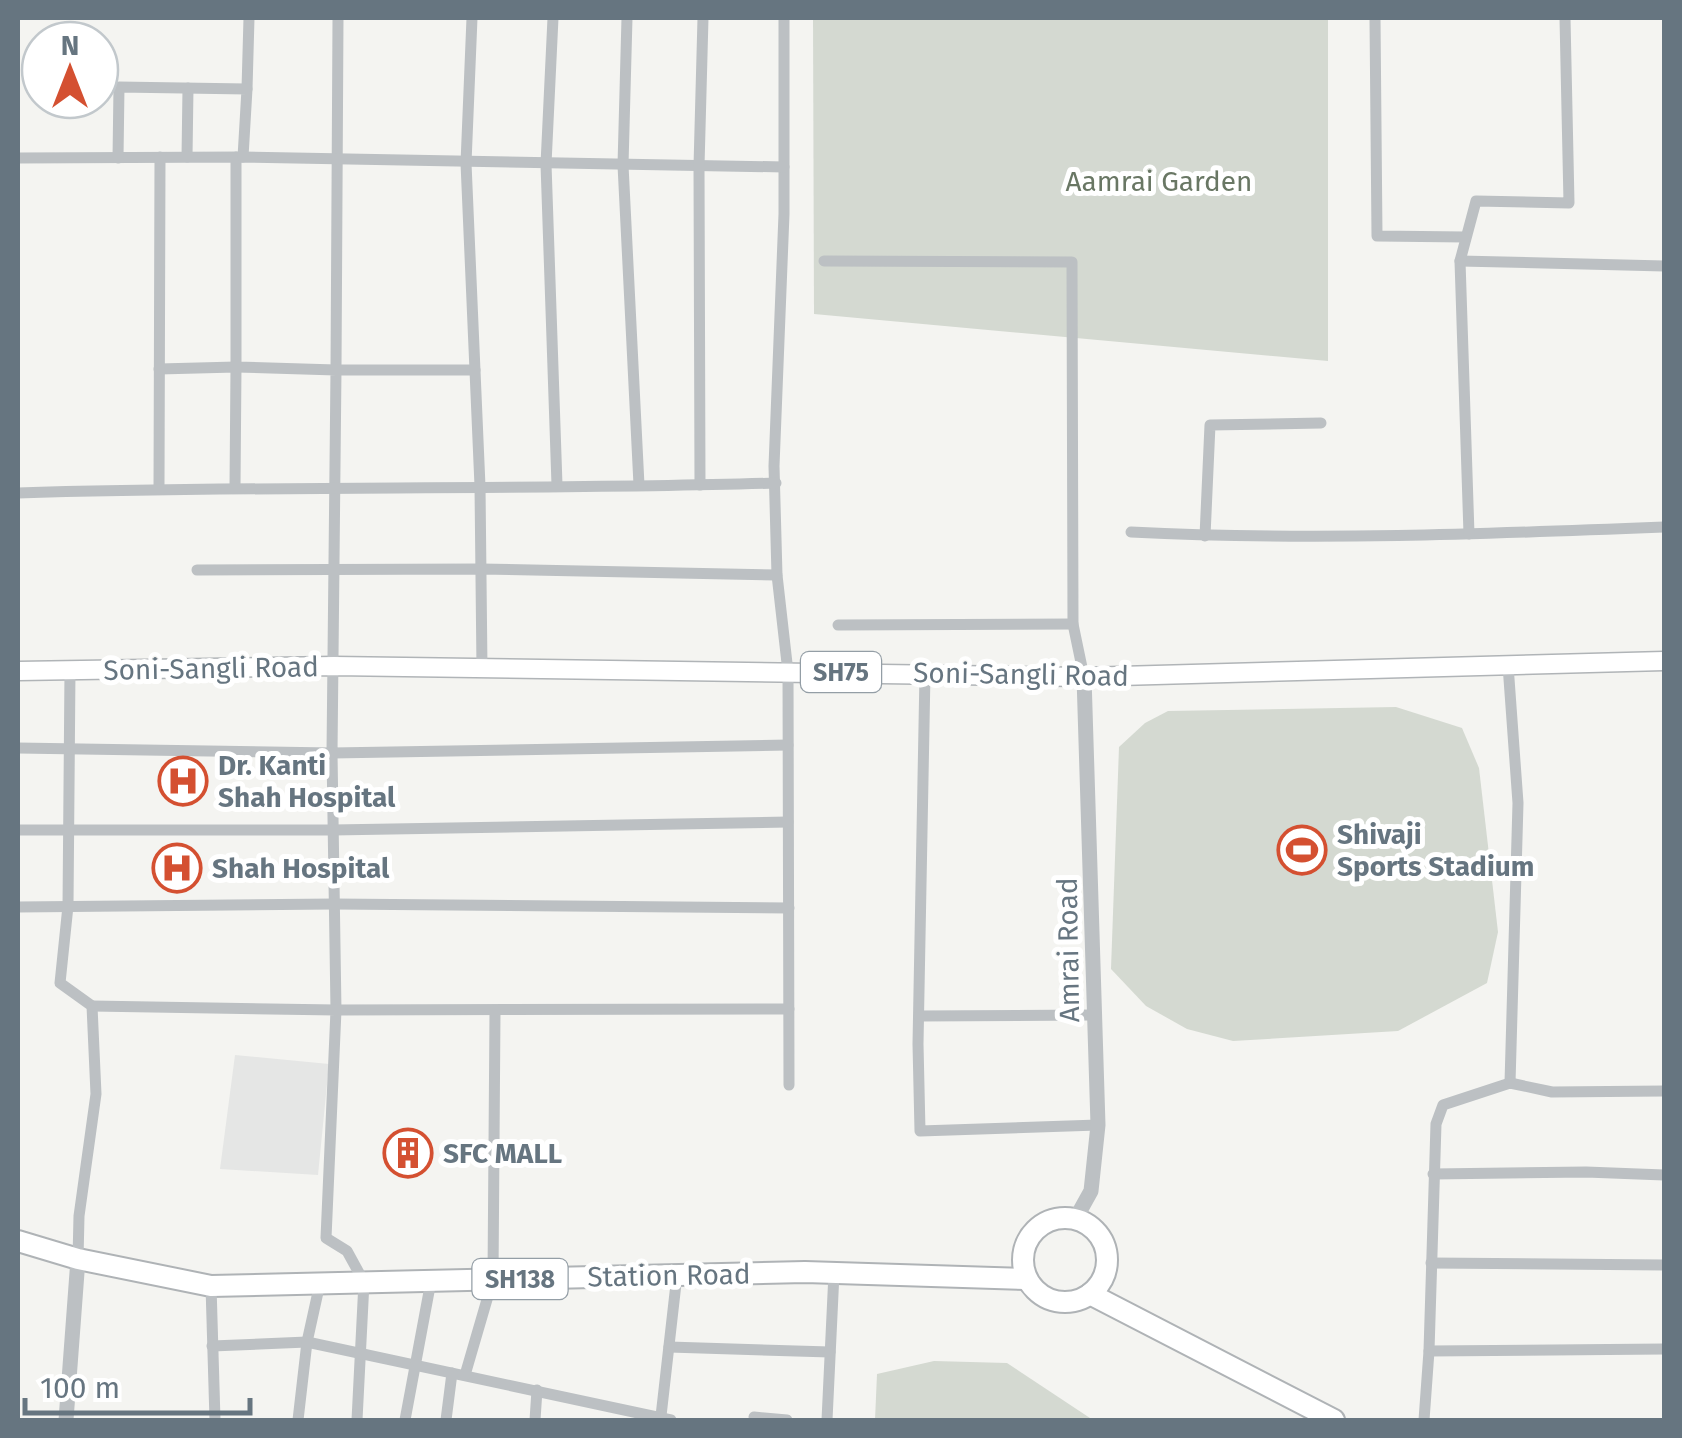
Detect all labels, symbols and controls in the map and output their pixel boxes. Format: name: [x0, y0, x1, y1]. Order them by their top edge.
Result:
north arrow: [20, 20, 120, 120]
text: N: [61, 29, 79, 62]
park label: Aamrai Garden: [1066, 165, 1252, 198]
street label: Soni-Sangli Road: [103, 650, 319, 687]
road number: SH75: [801, 652, 881, 692]
street label: Soni-Sangli Road: [913, 656, 1129, 693]
place label: Dr. Kanti Shah Hospital: [218, 749, 396, 814]
hospital icon: Dr. Kanti Shah Hospital: [157, 755, 209, 807]
place label: Shivaji Sports Stadium: [1337, 818, 1535, 883]
sports icon: Shivaji Sports Stadium: [1276, 824, 1328, 876]
hospital icon: Shah Hospital: [151, 842, 203, 894]
place label: Shah Hospital: [212, 852, 390, 885]
street label: Amrai Road: [1051, 877, 1086, 1023]
building icon: SFC MALL: [382, 1127, 434, 1179]
place label: SFC MALL: [443, 1137, 562, 1170]
street label: Station Road: [587, 1258, 751, 1293]
road number: SH138: [472, 1259, 568, 1299]
scale bar: [25, 1353, 250, 1415]
text: 100 m: [40, 1370, 120, 1406]

